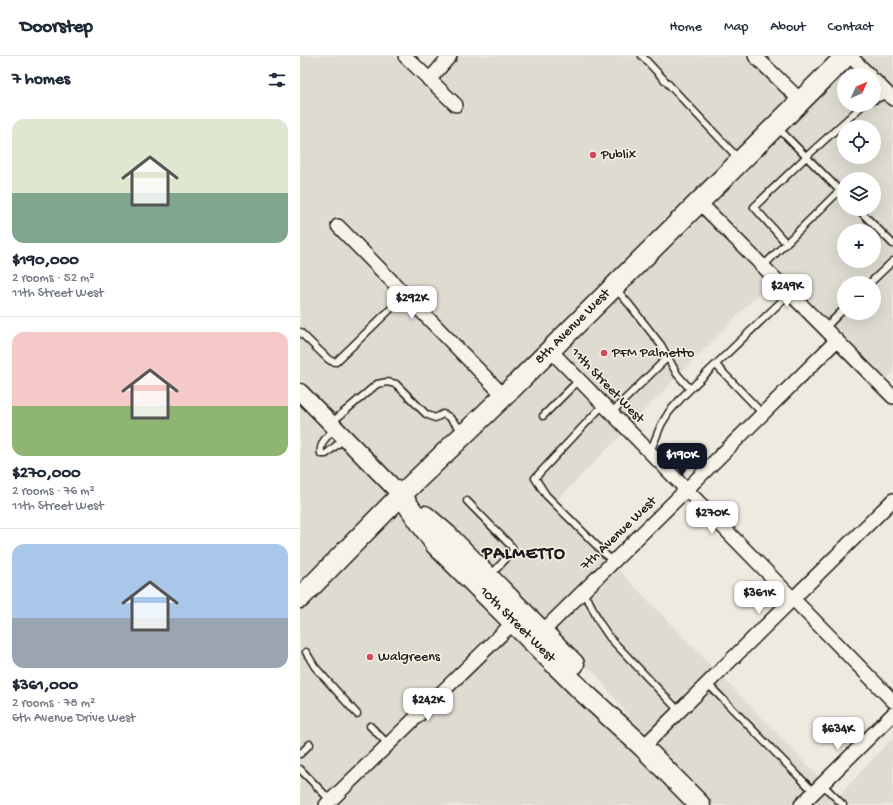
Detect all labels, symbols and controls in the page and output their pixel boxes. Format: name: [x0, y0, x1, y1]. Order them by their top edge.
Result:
text: Doorstep: [20, 16, 93, 39]
text: Home: [670, 19, 702, 36]
text: Map: [724, 19, 748, 36]
text: About: [770, 19, 806, 36]
text: Contact: [828, 19, 873, 36]
north arrow: [837, 68, 881, 112]
map controls: [837, 68, 881, 320]
icon: filters: [266, 69, 288, 91]
text: 7 homes: [12, 70, 70, 90]
button: locate: [837, 120, 881, 164]
icon: home: [114, 145, 186, 217]
place label: Publix: [600, 147, 637, 164]
marker: Publix: [588, 150, 598, 160]
button: layers: [837, 172, 881, 216]
button: +: [837, 224, 881, 268]
text: $190,000: [12, 251, 79, 271]
text: 2 rooms · 52 m²: [12, 271, 94, 286]
pin: $249K: [759, 274, 815, 308]
button: −: [837, 276, 881, 320]
text: $249K: [771, 279, 803, 294]
street label: 8th Avenue West: [532, 285, 615, 368]
text: 11th Street West: [12, 286, 103, 301]
pin: $292K: [384, 286, 440, 320]
text: $292K: [396, 291, 428, 306]
street label: 11th Street West: [566, 344, 648, 428]
place label: PFM Palmetto: [611, 345, 694, 362]
marker: PFM Palmetto: [599, 348, 609, 358]
icon: home: [114, 358, 186, 430]
pin: $190K: [654, 443, 710, 477]
text: $190K: [666, 448, 698, 463]
text: $270,000: [12, 464, 81, 484]
text: 2 rooms · 76 m²: [12, 484, 95, 499]
street label: 7th Avenue West: [577, 493, 662, 575]
text: 11th Street West: [12, 499, 103, 514]
pin: $270K: [684, 501, 740, 535]
text: $270K: [695, 506, 729, 521]
district label: PALMETTO: [481, 544, 566, 565]
icon: home: [114, 570, 186, 642]
pin: $361K: [731, 581, 787, 615]
street label: 10th Street West: [475, 583, 560, 668]
text: $361K: [743, 586, 775, 601]
place label: Walgreens: [378, 649, 441, 666]
marker: Walgreens: [365, 652, 375, 662]
text: $361,000: [12, 676, 78, 696]
pin: $242K: [400, 688, 456, 722]
text: $242K: [412, 693, 444, 708]
text: 2 rooms · 78 m²: [12, 696, 95, 711]
text: 6th Avenue Drive West: [12, 711, 135, 726]
pin: $634K: [810, 717, 866, 751]
text: $634K: [822, 722, 854, 737]

